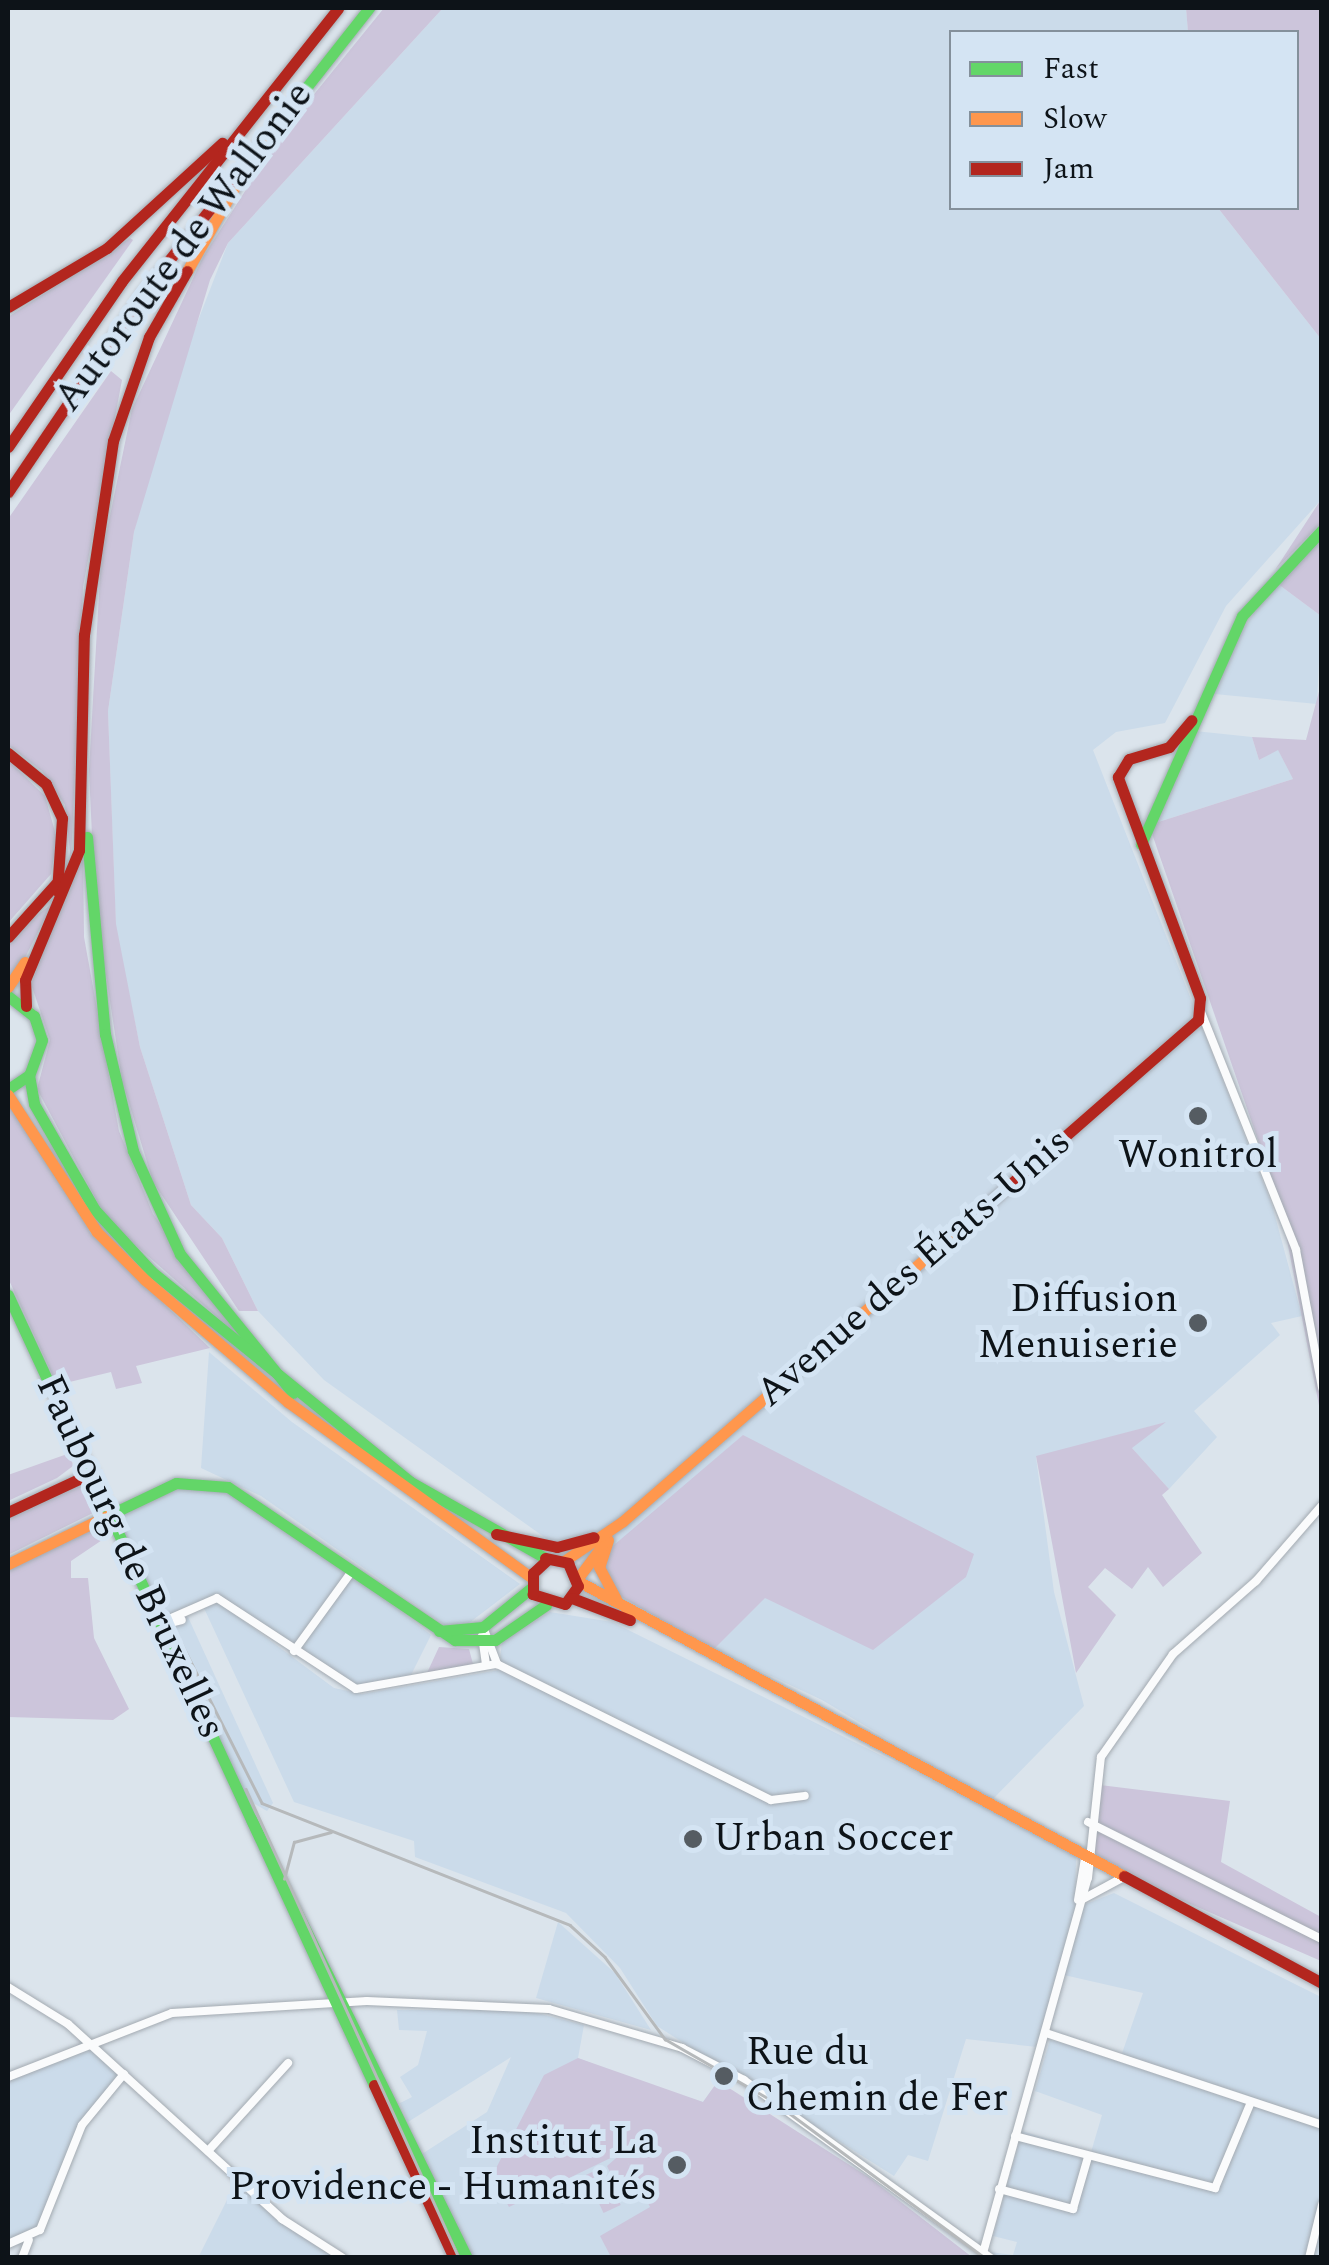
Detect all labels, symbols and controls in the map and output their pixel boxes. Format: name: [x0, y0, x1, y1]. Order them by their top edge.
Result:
legend: [949, 30, 1299, 210]
text: Fast: [1043, 46, 1099, 92]
street label: Autoroute de Wallonie: [44, 73, 324, 421]
text: Slow: [1043, 96, 1107, 142]
text: Jam: [1043, 146, 1094, 192]
marker: Wonitrol: [1187, 1105, 1209, 1127]
street label: Avenue des États-Unis: [747, 1118, 1081, 1418]
place label: Wonitrol: [1118, 1132, 1278, 1180]
place label: Diffusion Menuiserie: [978, 1276, 1178, 1370]
marker: Diffusion Menuiserie: [1187, 1312, 1209, 1334]
street label: Faubourg de Bruxelles: [25, 1368, 235, 1746]
place label: Urban Soccer: [713, 1815, 953, 1863]
marker: Urban Soccer: [682, 1828, 704, 1850]
place label: Rue du Chemin de Fer: [746, 2029, 1008, 2123]
marker: Rue du Chemin de Fer: [711, 2063, 737, 2089]
place label: Institut La Providence - Humanités: [229, 2118, 657, 2212]
marker: Institut La Providence - Humanités: [666, 2154, 688, 2176]

